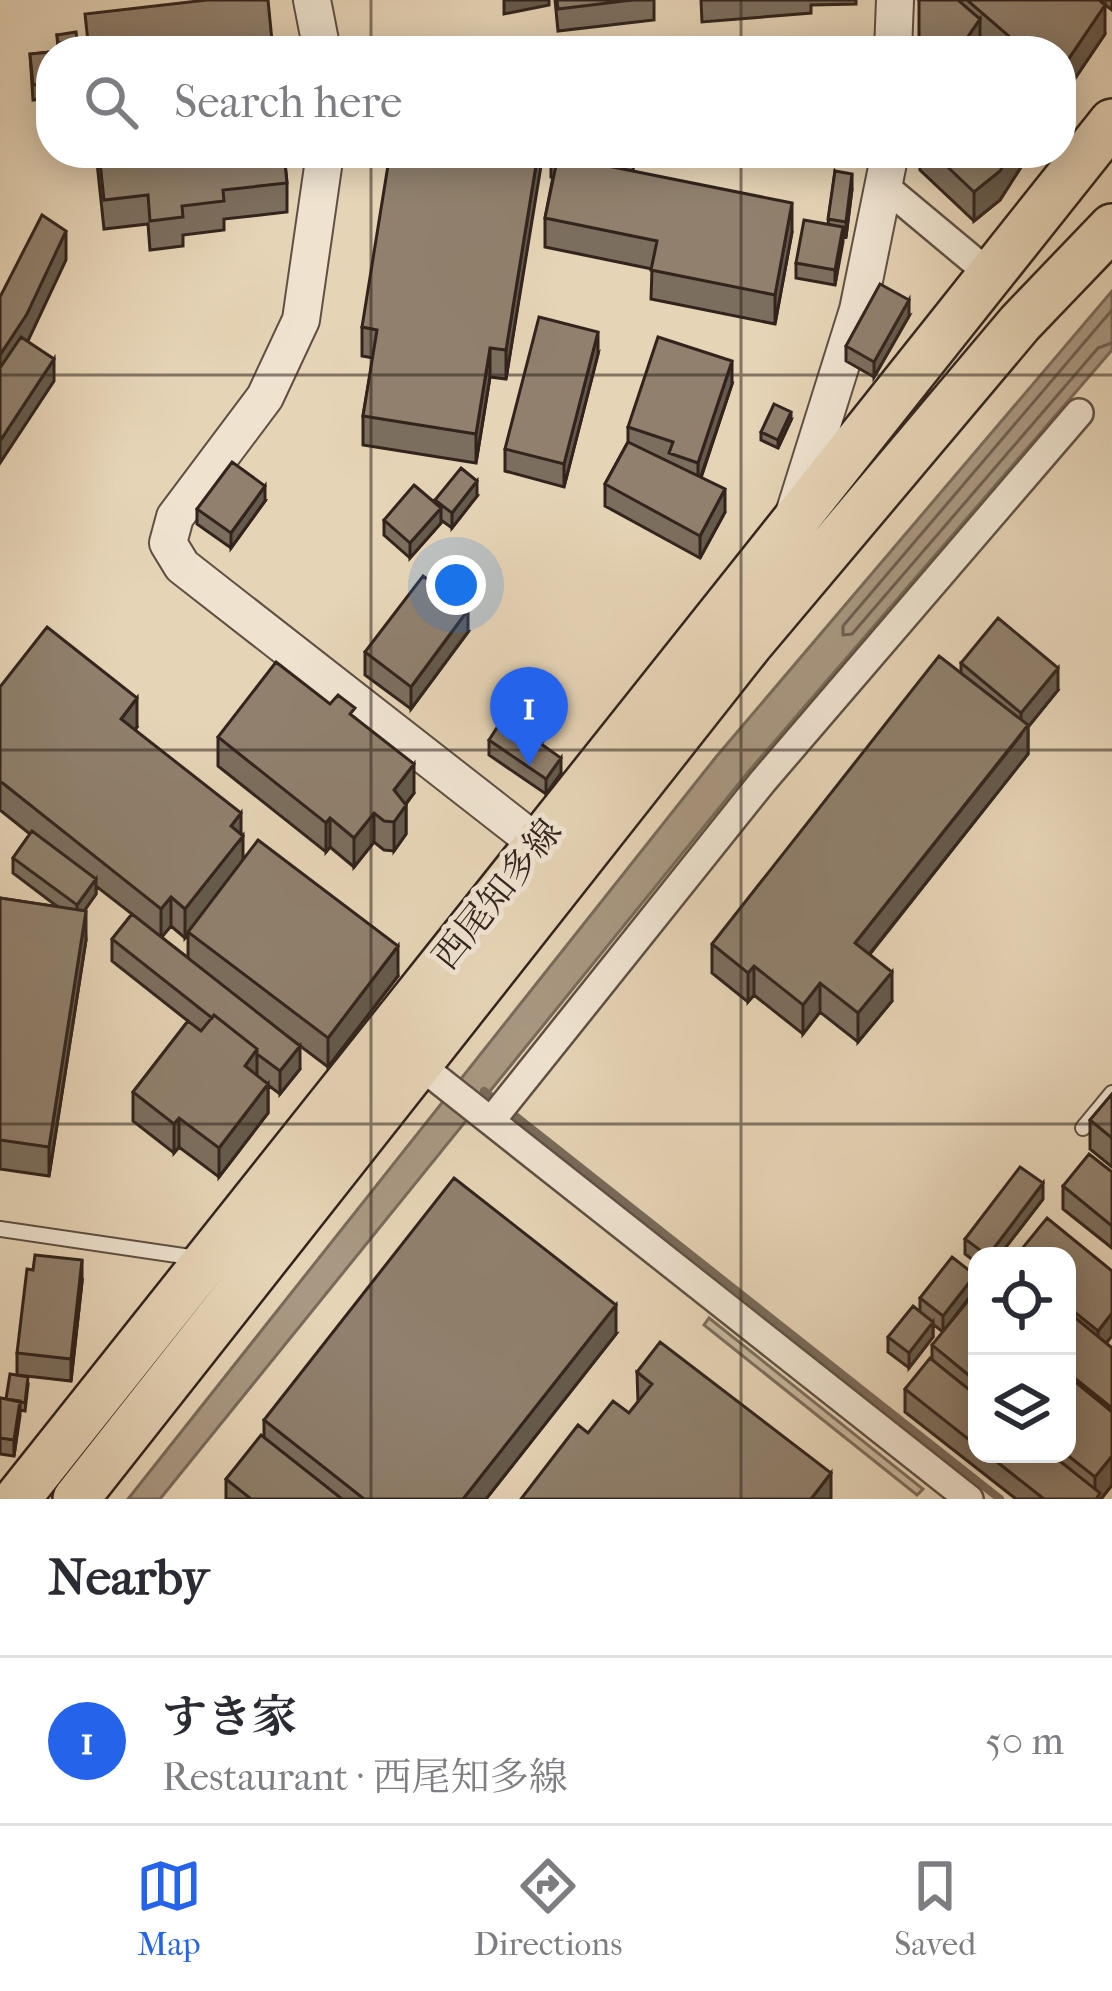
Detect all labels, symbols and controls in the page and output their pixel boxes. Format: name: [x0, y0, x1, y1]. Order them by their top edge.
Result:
search box: [36, 36, 1076, 168]
icon: search: [78, 69, 144, 135]
text: Search here: [174, 76, 402, 129]
your location: [426, 555, 486, 615]
pin: 1: [490, 667, 568, 766]
street label: 西尾知多線: [424, 811, 570, 977]
map controls: [968, 1247, 1076, 1463]
button: locate: [968, 1247, 1076, 1355]
button: layers: [968, 1355, 1076, 1463]
text: Nearby: [48, 1547, 209, 1607]
text: すき家: [162, 1691, 297, 1744]
text: 1: [80, 1718, 94, 1764]
text: 50 m: [985, 1718, 1064, 1764]
text: Restaurant · 西尾知多線: [162, 1754, 568, 1800]
tab: Map: [136, 1853, 202, 1964]
tab: Directions: [474, 1853, 622, 1964]
tab: Saved: [894, 1853, 976, 1964]

